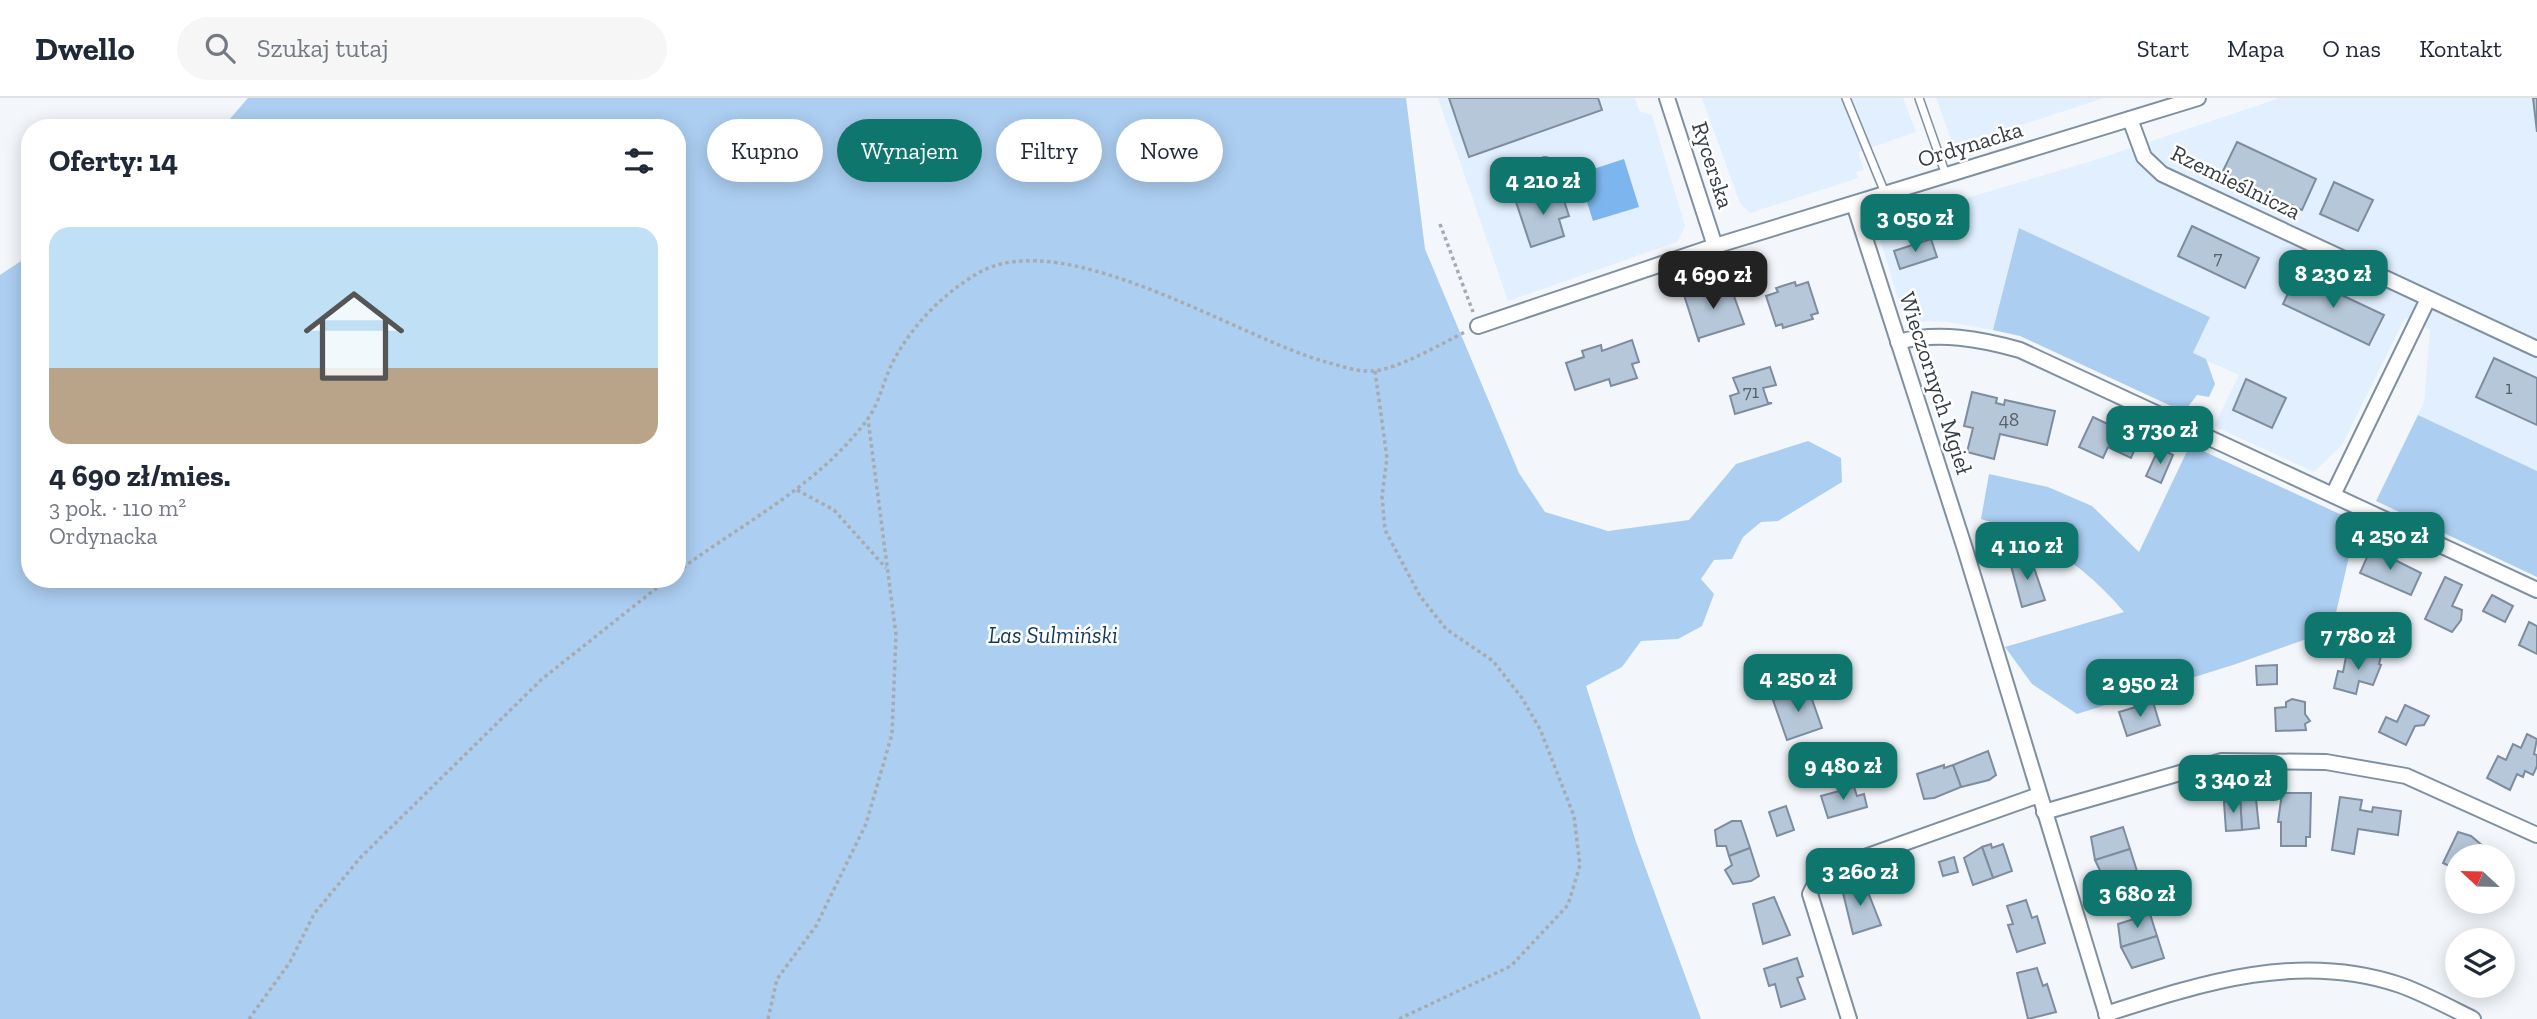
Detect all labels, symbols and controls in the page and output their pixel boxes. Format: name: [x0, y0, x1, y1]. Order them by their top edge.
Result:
search box: [177, 17, 667, 80]
text: Dwello: [35, 29, 135, 68]
icon: search: [201, 29, 239, 67]
text: Szukaj tutaj: [257, 32, 389, 64]
text: Start: [2137, 34, 2189, 63]
text: Mapa: [2227, 34, 2284, 63]
text: O nas: [2322, 34, 2381, 63]
text: Kontakt: [2419, 34, 2502, 63]
street label: Ordynacka: [1914, 115, 2026, 173]
street label: Rycerska: [1686, 118, 1740, 212]
chip: Kupno: [707, 119, 823, 182]
chip: Wynajem: [837, 119, 982, 182]
chip: Filtry: [996, 119, 1102, 182]
chip: Nowe: [1116, 119, 1223, 182]
street label: Rzemieślnicza: [2166, 139, 2306, 225]
icon: filters: [620, 142, 658, 180]
text: Oferty: 14: [49, 143, 178, 179]
pin: 4 210 zł: [1471, 158, 1615, 217]
text: 4 210 zł: [1506, 166, 1580, 194]
pin: 3 050 zł: [1843, 194, 1987, 254]
text: 3 050 zł: [1876, 203, 1954, 231]
house number: 7: [2214, 246, 2223, 269]
pin: 8 230 zł: [2261, 250, 2405, 310]
pin: 4 690 zł: [1641, 252, 1785, 311]
text: 8 230 zł: [2295, 259, 2371, 287]
text: 4 690 zł: [1674, 260, 1752, 288]
icon: home: [291, 273, 417, 399]
street label: Wieczornych Mgieł: [1893, 289, 1979, 477]
house number: 1: [2505, 376, 2513, 399]
house number: 71: [1743, 380, 1759, 403]
pin: 3 730 zł: [2088, 406, 2232, 466]
house number: 48: [1999, 408, 2019, 431]
text: 3 730 zł: [2122, 415, 2198, 443]
text: 4 690 zł/mies.: [49, 458, 231, 494]
text: 3 pok. · 110 m²: [49, 494, 186, 522]
pin: 4 250 zł: [2318, 512, 2462, 572]
text: 4 250 zł: [2351, 521, 2429, 549]
text: Ordynacka: [49, 522, 158, 550]
pin: 4 110 zł: [1955, 522, 2099, 582]
text: 4 110 zł: [1991, 531, 2063, 559]
pin: 7 780 zł: [2286, 612, 2430, 672]
park label: Las Sulmiński: [988, 621, 1118, 649]
text: 7 780 zł: [2321, 621, 2395, 649]
pin: 4 250 zł: [1726, 654, 1870, 714]
pin: 2 950 zł: [2068, 660, 2212, 719]
text: 4 250 zł: [1759, 663, 1837, 691]
text: 2 950 zł: [2102, 668, 2178, 696]
pin: 9 480 zł: [1771, 742, 1915, 802]
text: 9 480 zł: [1804, 751, 1882, 779]
pin: 3 340 zł: [2161, 756, 2305, 815]
text: 3 340 zł: [2194, 764, 2272, 792]
north arrow: [2445, 844, 2515, 914]
map controls: [2445, 844, 2515, 998]
pin: 3 260 zł: [1788, 848, 1932, 908]
text: 3 260 zł: [1822, 857, 1898, 885]
pin: 3 680 zł: [2065, 870, 2209, 930]
text: 3 680 zł: [2099, 879, 2175, 907]
button: layers: [2445, 928, 2515, 998]

